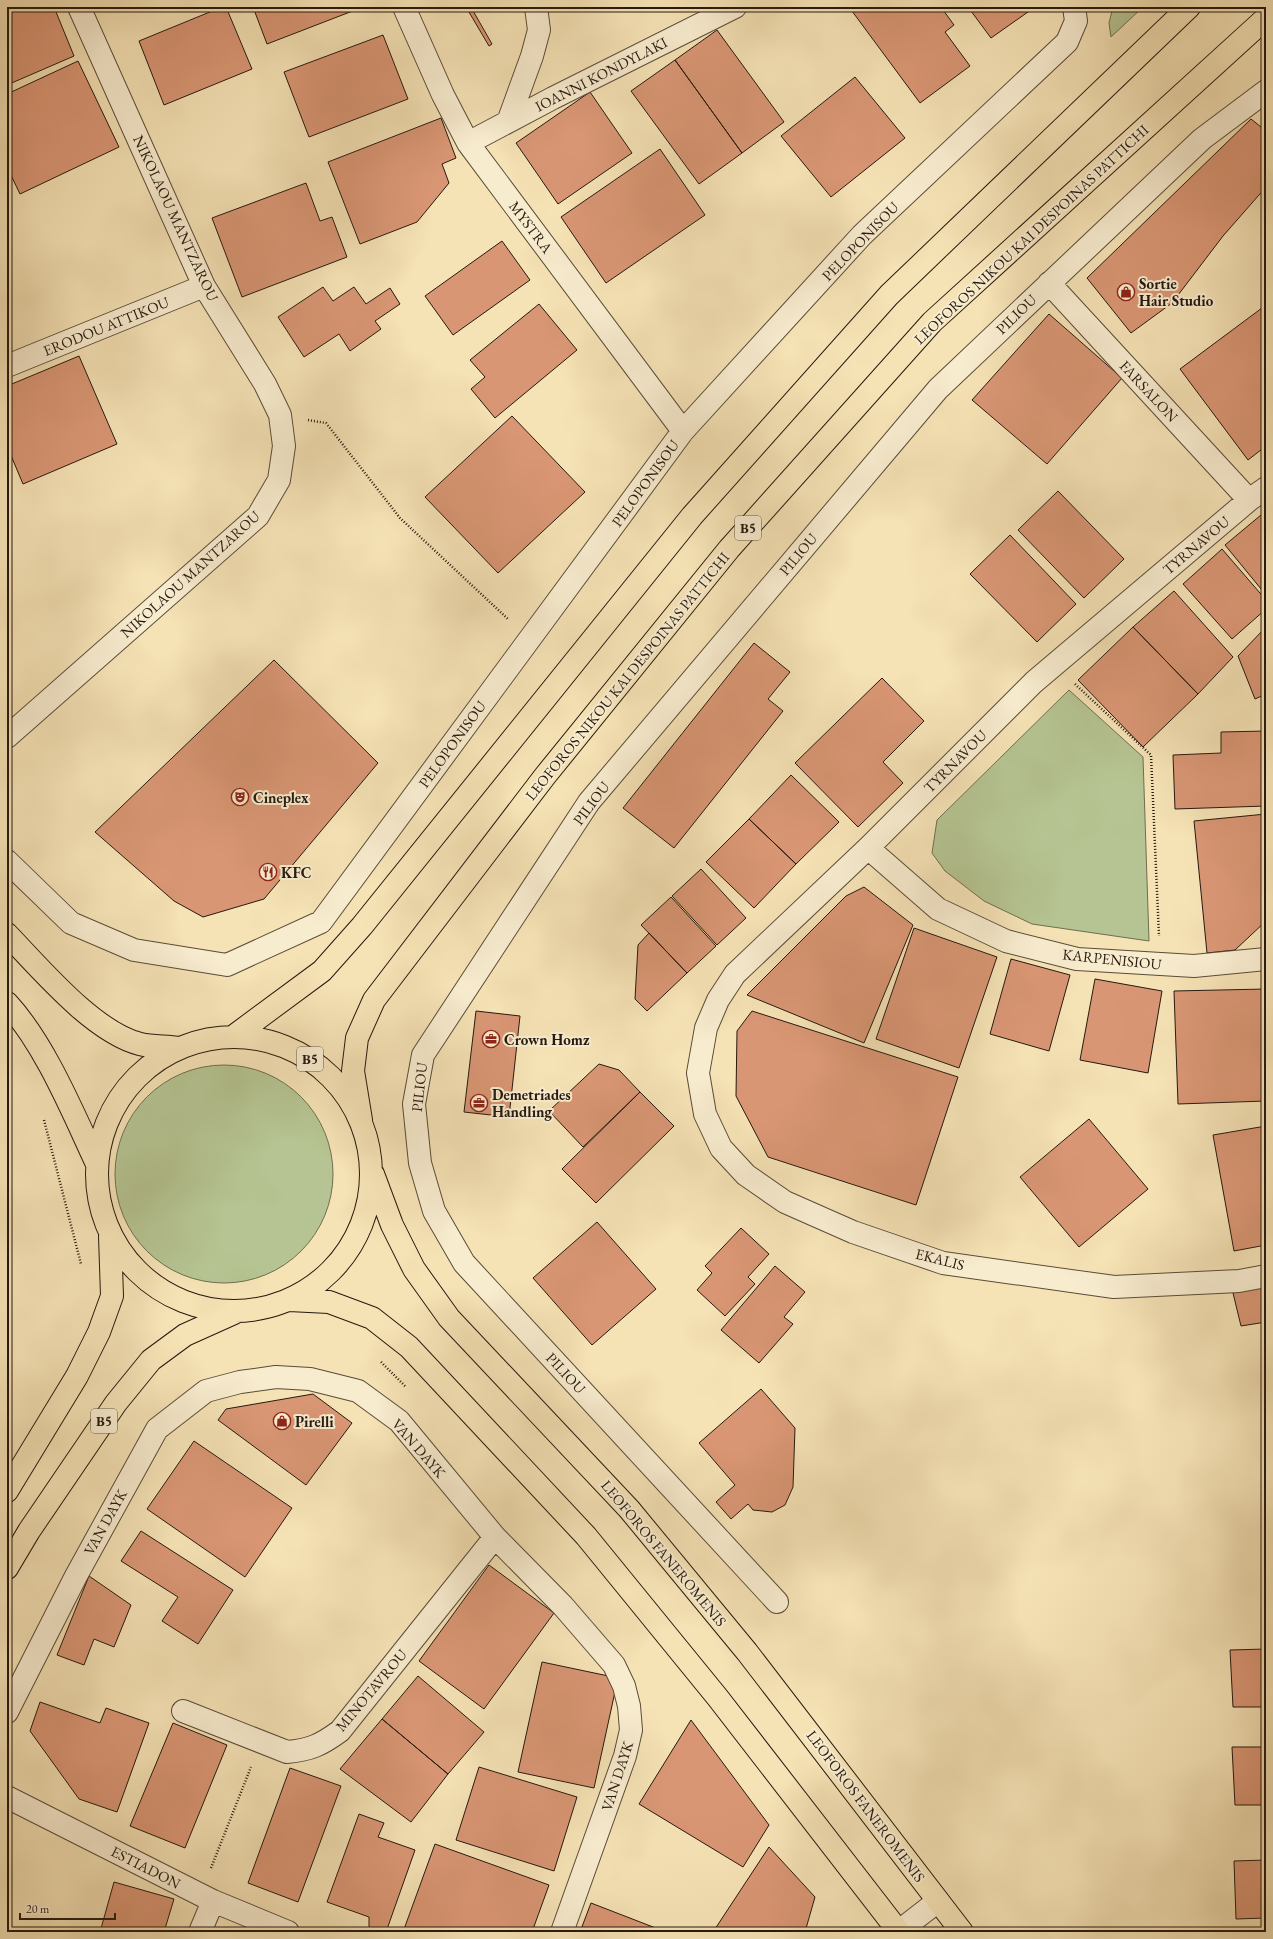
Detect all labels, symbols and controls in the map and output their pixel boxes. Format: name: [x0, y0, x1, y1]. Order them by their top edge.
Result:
street label: IOANNI KONDYLAKI: [532, 32, 670, 116]
street label: LEOFOROS NIKOU KAI DESPOINAS PATTICHI: [910, 120, 1152, 348]
street label: NIKOLAOU MANTZAROU: [129, 132, 223, 304]
street label: MYSTRA: [505, 197, 557, 258]
street label: PELOPONISOU: [817, 197, 903, 285]
place label: Sortie Hair Studio: [1139, 274, 1214, 310]
shop icon: Sortie Hair Studio: [1116, 282, 1136, 302]
street label: PILIOU: [992, 290, 1040, 338]
street label: ERODOU ATTIKOU: [40, 292, 172, 360]
street label: FARSALON: [1116, 356, 1182, 426]
street label: PELOPONISOU: [607, 436, 683, 530]
street label: NIKOLAOU MANTZAROU: [116, 506, 264, 642]
street label: TYRNAVOU: [1159, 511, 1233, 579]
road number: B5: [735, 516, 761, 540]
street label: PILIOU: [775, 529, 821, 579]
street label: LEOFOROS NIKOU KAI DESPOINAS PATTICHI: [521, 548, 733, 804]
street label: PELOPONISOU: [414, 697, 490, 791]
street label: TYRNAVOU: [919, 725, 991, 797]
street label: PILIOU: [568, 777, 614, 829]
theatre icon: Cineplex: [230, 787, 250, 807]
place label: Cineplex: [253, 788, 309, 807]
restaurant icon: KFC: [258, 862, 278, 882]
place label: KFC: [281, 863, 311, 882]
street label: KARPENISIOU: [1061, 944, 1163, 974]
office icon: Crown Homz: [481, 1029, 501, 1049]
place label: Crown Homz: [504, 1030, 590, 1049]
road number: B5: [297, 1047, 323, 1071]
street label: PILIOU: [407, 1061, 431, 1113]
place label: Demetriades Handling: [492, 1085, 571, 1121]
office icon: Demetriades Handling: [469, 1093, 489, 1113]
street label: EKALIS: [913, 1244, 967, 1274]
street label: PILIOU: [542, 1348, 590, 1398]
road number: B5: [91, 1409, 117, 1433]
shop icon: Pirelli: [272, 1411, 292, 1431]
place label: Pirelli: [295, 1412, 334, 1431]
street label: VAN DAYK: [388, 1414, 450, 1482]
street label: LEOFOROS FANEROMENIS: [597, 1476, 731, 1630]
street label: VAN DAYK: [79, 1485, 131, 1558]
street label: MINOTAVROU: [331, 1645, 411, 1735]
street label: LEOFOROS FANEROMENIS: [803, 1726, 929, 1886]
street label: VAN DAYK: [597, 1738, 637, 1813]
street label: ESTIADON: [108, 1841, 184, 1893]
scale bar: [20, 1895, 115, 1921]
text: 20 m: [26, 1901, 50, 1917]

